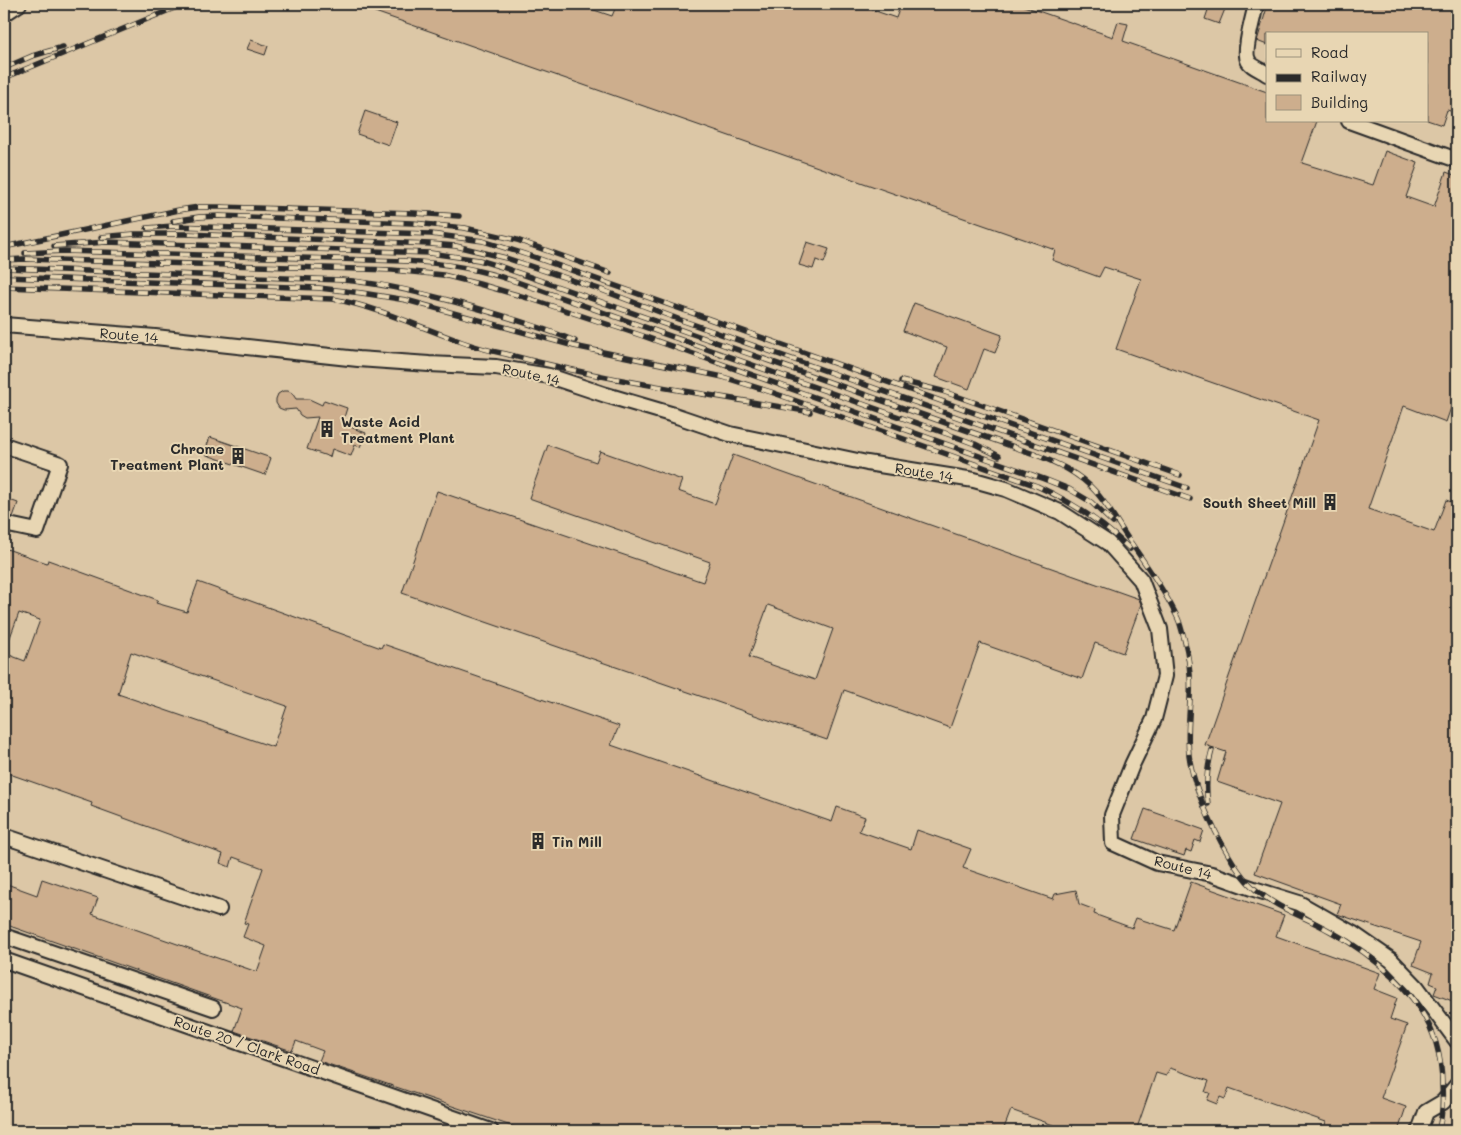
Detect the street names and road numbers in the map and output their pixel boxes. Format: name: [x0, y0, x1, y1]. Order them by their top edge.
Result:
street label: Route 14: [99, 323, 160, 347]
street label: Route 14: [500, 359, 562, 390]
street label: Route 14: [894, 458, 955, 486]
street label: Route 14: [1152, 851, 1215, 884]
street label: Route 20 / Clark Road: [172, 1011, 323, 1079]

